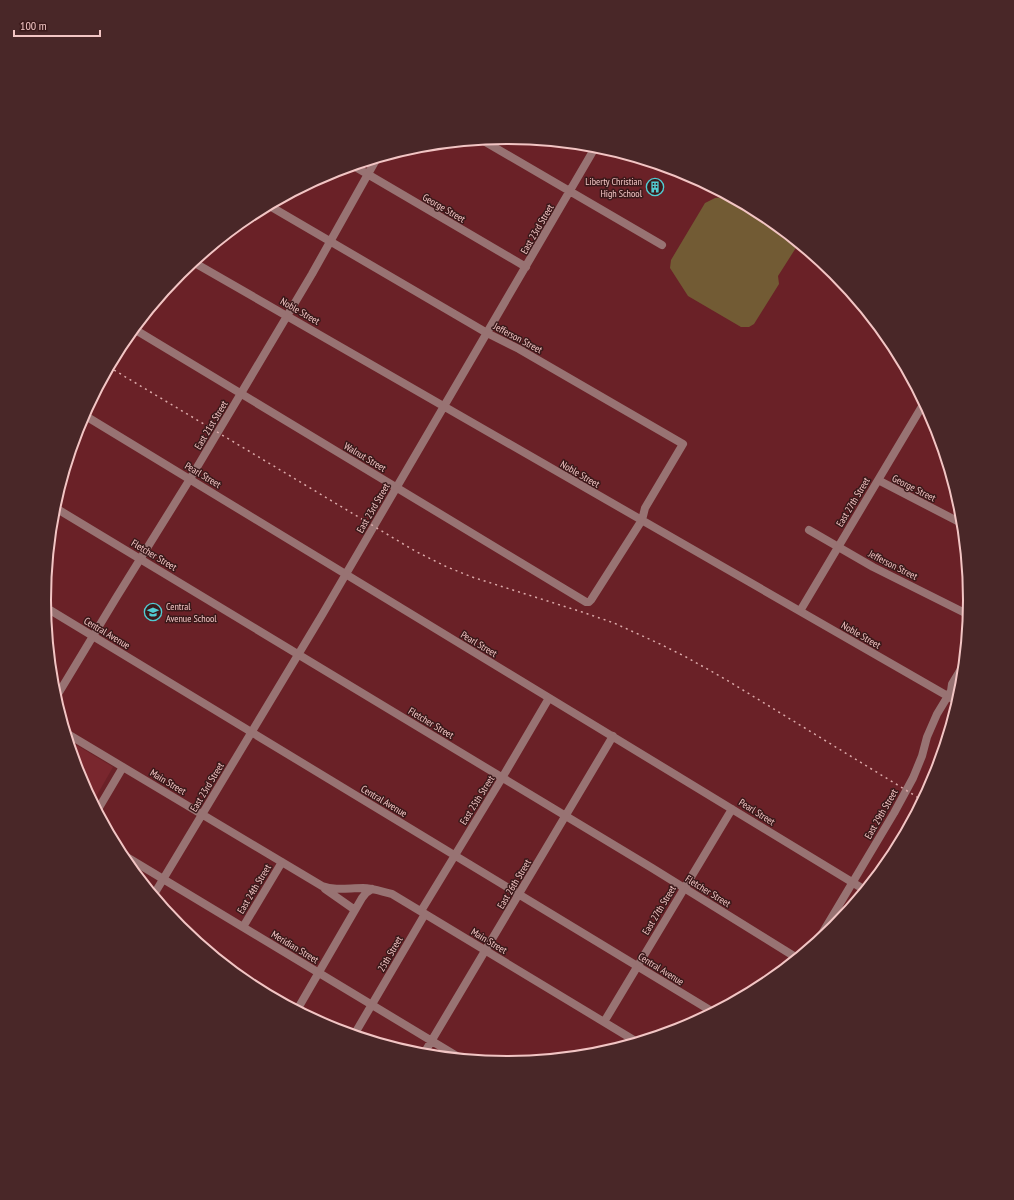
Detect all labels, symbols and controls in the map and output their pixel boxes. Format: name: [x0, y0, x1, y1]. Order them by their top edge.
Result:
scale bar: [14, 12, 100, 38]
text: 100 m: [20, 18, 47, 33]
place label: Liberty Christian High School: [585, 175, 643, 200]
building icon: Liberty Christian High School: [645, 177, 665, 197]
street label: George Street: [420, 191, 468, 226]
street label: East 23rd Street: [518, 202, 557, 256]
street label: Noble Street: [278, 295, 322, 328]
street label: Jefferson Street: [490, 319, 545, 356]
street label: East 21st Street: [191, 398, 231, 452]
street label: Walnut Street: [342, 439, 389, 475]
street label: Noble Street: [558, 458, 602, 491]
street label: Pearl Street: [182, 459, 224, 491]
street label: George Street: [890, 471, 938, 505]
street label: East 27th Street: [833, 475, 873, 529]
street label: East 23rd Street: [354, 481, 393, 535]
street label: Fletcher Street: [129, 536, 179, 574]
street label: Jefferson Street: [865, 547, 920, 583]
place label: Central Avenue School: [166, 600, 217, 625]
school or university icon: Central Avenue School: [143, 602, 163, 622]
street label: Central Avenue: [81, 614, 133, 652]
street label: Noble Street: [839, 619, 883, 652]
street label: Pearl Street: [458, 628, 500, 660]
street label: Fletcher Street: [406, 704, 456, 742]
street label: East 23rd Street: [187, 760, 227, 814]
street label: Main Street: [148, 766, 189, 798]
street label: East 25th Street: [457, 773, 497, 827]
street label: Central Avenue: [358, 782, 410, 820]
street label: East 29th Street: [861, 786, 901, 841]
street label: Pearl Street: [736, 796, 778, 828]
street label: East 26th Street: [494, 857, 534, 911]
street label: East 24th Street: [234, 862, 274, 916]
street label: Fletcher Street: [683, 872, 733, 910]
street label: East 27th Street: [639, 883, 679, 937]
street label: Main Street: [469, 925, 510, 957]
street label: Meridian Street: [269, 928, 321, 966]
street label: 25th Street: [375, 934, 405, 974]
street label: Central Avenue: [636, 950, 686, 988]

